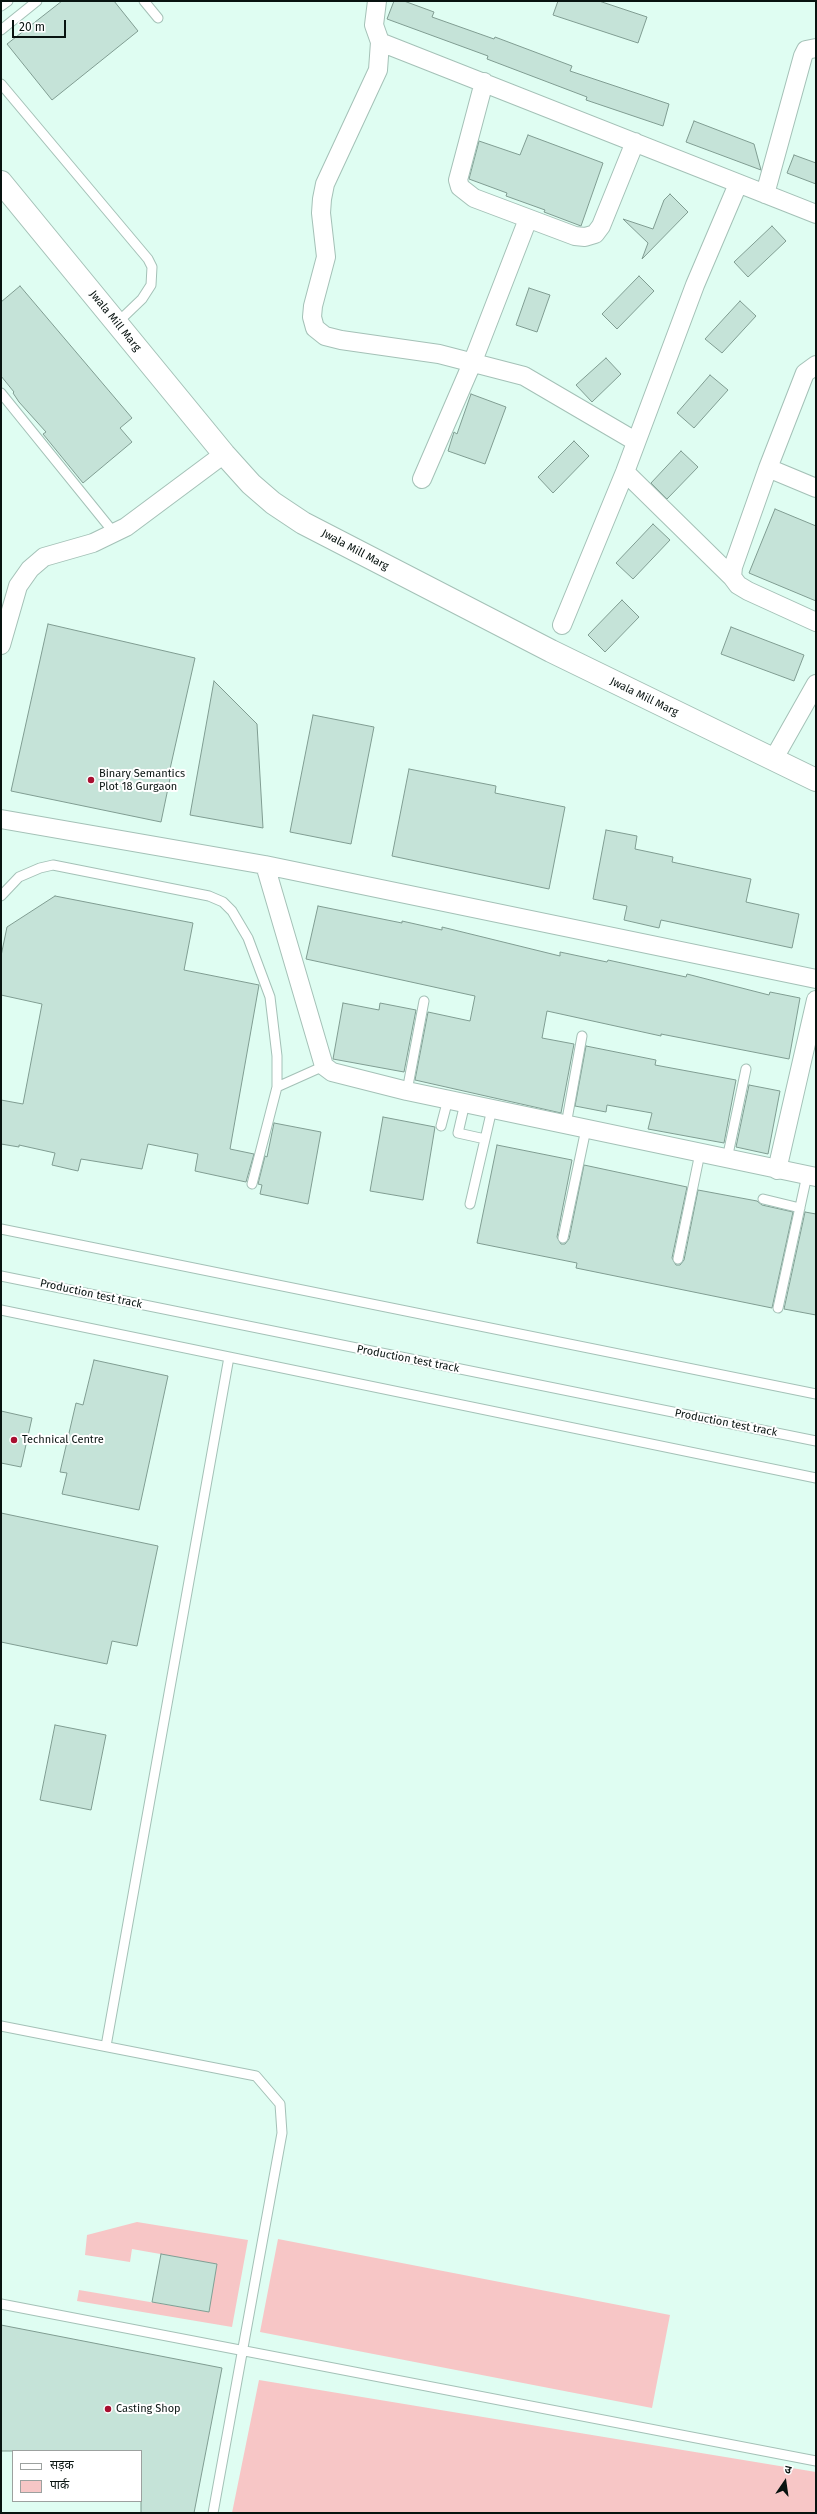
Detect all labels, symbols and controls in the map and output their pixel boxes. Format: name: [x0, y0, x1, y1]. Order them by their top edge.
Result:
scale bar: [14, 12, 68, 38]
text: 20 m: [19, 20, 45, 34]
street label: Jwala Mill Marg: [86, 288, 144, 354]
street label: Jwala Mill Marg: [319, 527, 391, 573]
street label: Jwala Mill Marg: [608, 675, 680, 719]
place label: Binary Semantics Plot 18 Gurgaon: [99, 767, 185, 793]
marker: Binary Semantics Plot 18 Gurgaon: [86, 775, 96, 785]
street label: Production test track: [39, 1277, 143, 1311]
street label: Production test track: [356, 1343, 460, 1375]
street label: Production test track: [674, 1407, 778, 1439]
place label: Technical Centre: [22, 1433, 104, 1447]
marker: Technical Centre: [9, 1435, 19, 1445]
place label: Casting Shop: [116, 2402, 181, 2416]
marker: Casting Shop: [103, 2404, 113, 2414]
legend: [12, 2450, 142, 2502]
text: सड़क: [50, 2458, 74, 2472]
north arrow: [765, 2462, 805, 2502]
text: उ: [783, 2463, 792, 2477]
text: पार्क: [50, 2478, 69, 2492]

